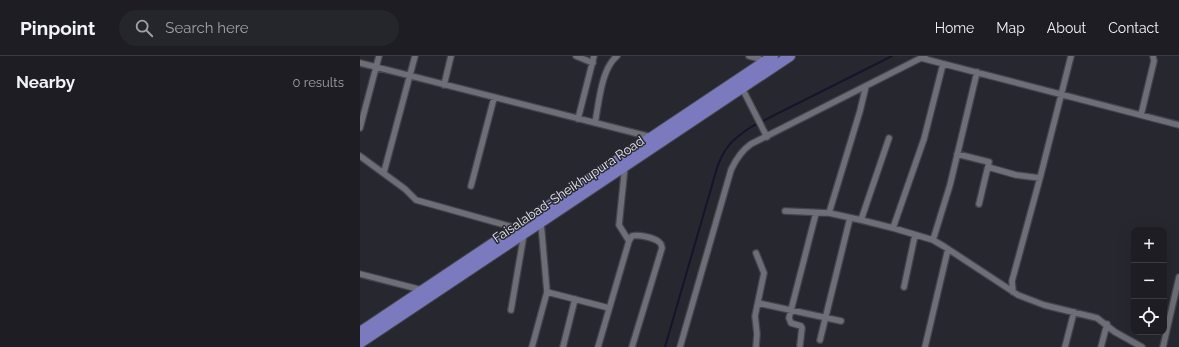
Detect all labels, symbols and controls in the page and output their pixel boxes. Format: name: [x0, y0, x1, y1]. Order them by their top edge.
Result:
search box: [119, 10, 399, 46]
text: Pinpoint: [20, 17, 95, 39]
icon: search: [133, 17, 155, 39]
text: Search here: [165, 19, 249, 37]
text: Home: [935, 20, 974, 36]
text: Map: [996, 20, 1025, 36]
text: About: [1047, 20, 1086, 36]
text: Contact: [1108, 20, 1159, 36]
text: Nearby: [16, 72, 75, 92]
text: 0 results: [293, 75, 344, 90]
street label: Faisalabad-Sheikhupura Road: [490, 133, 647, 246]
map controls: [1131, 227, 1167, 335]
button: +: [1131, 227, 1167, 263]
button: −: [1131, 263, 1167, 299]
button: locate: [1131, 299, 1167, 335]

